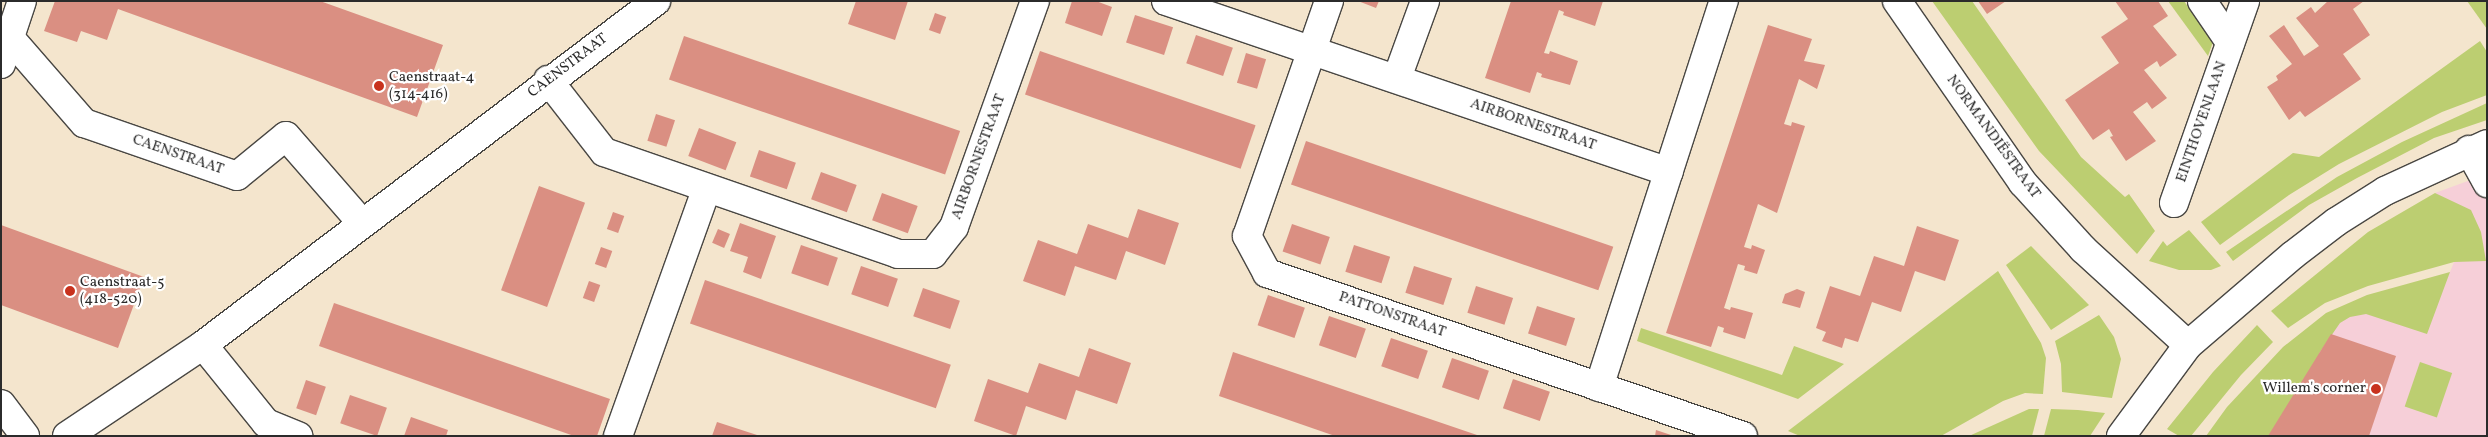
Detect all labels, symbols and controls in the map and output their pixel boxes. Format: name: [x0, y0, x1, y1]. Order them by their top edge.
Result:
street label: CAENSTRAAT: [525, 30, 611, 102]
street label: EINTHOVENLAAN: [2173, 59, 2231, 185]
place label: Caenstraat-4 (314-416): [389, 68, 474, 103]
street label: NORMANDIËSTRAAT: [1942, 72, 2044, 202]
marker: Caenstraat-4 (314-416): [373, 80, 385, 92]
street label: AIRBORNESTRAAT: [948, 92, 1010, 222]
street label: AIRBORNESTRAAT: [1468, 95, 1598, 155]
street label: CAENSTRAAT: [130, 131, 226, 179]
place label: Caenstraat-5 (418-520): [80, 273, 164, 308]
marker: Caenstraat-5 (418-520): [64, 285, 76, 297]
street label: PATTONSTRAAT: [1336, 288, 1448, 342]
place label: Willem's corner: [2263, 380, 2366, 398]
marker: Willem's corner: [2370, 383, 2382, 395]

